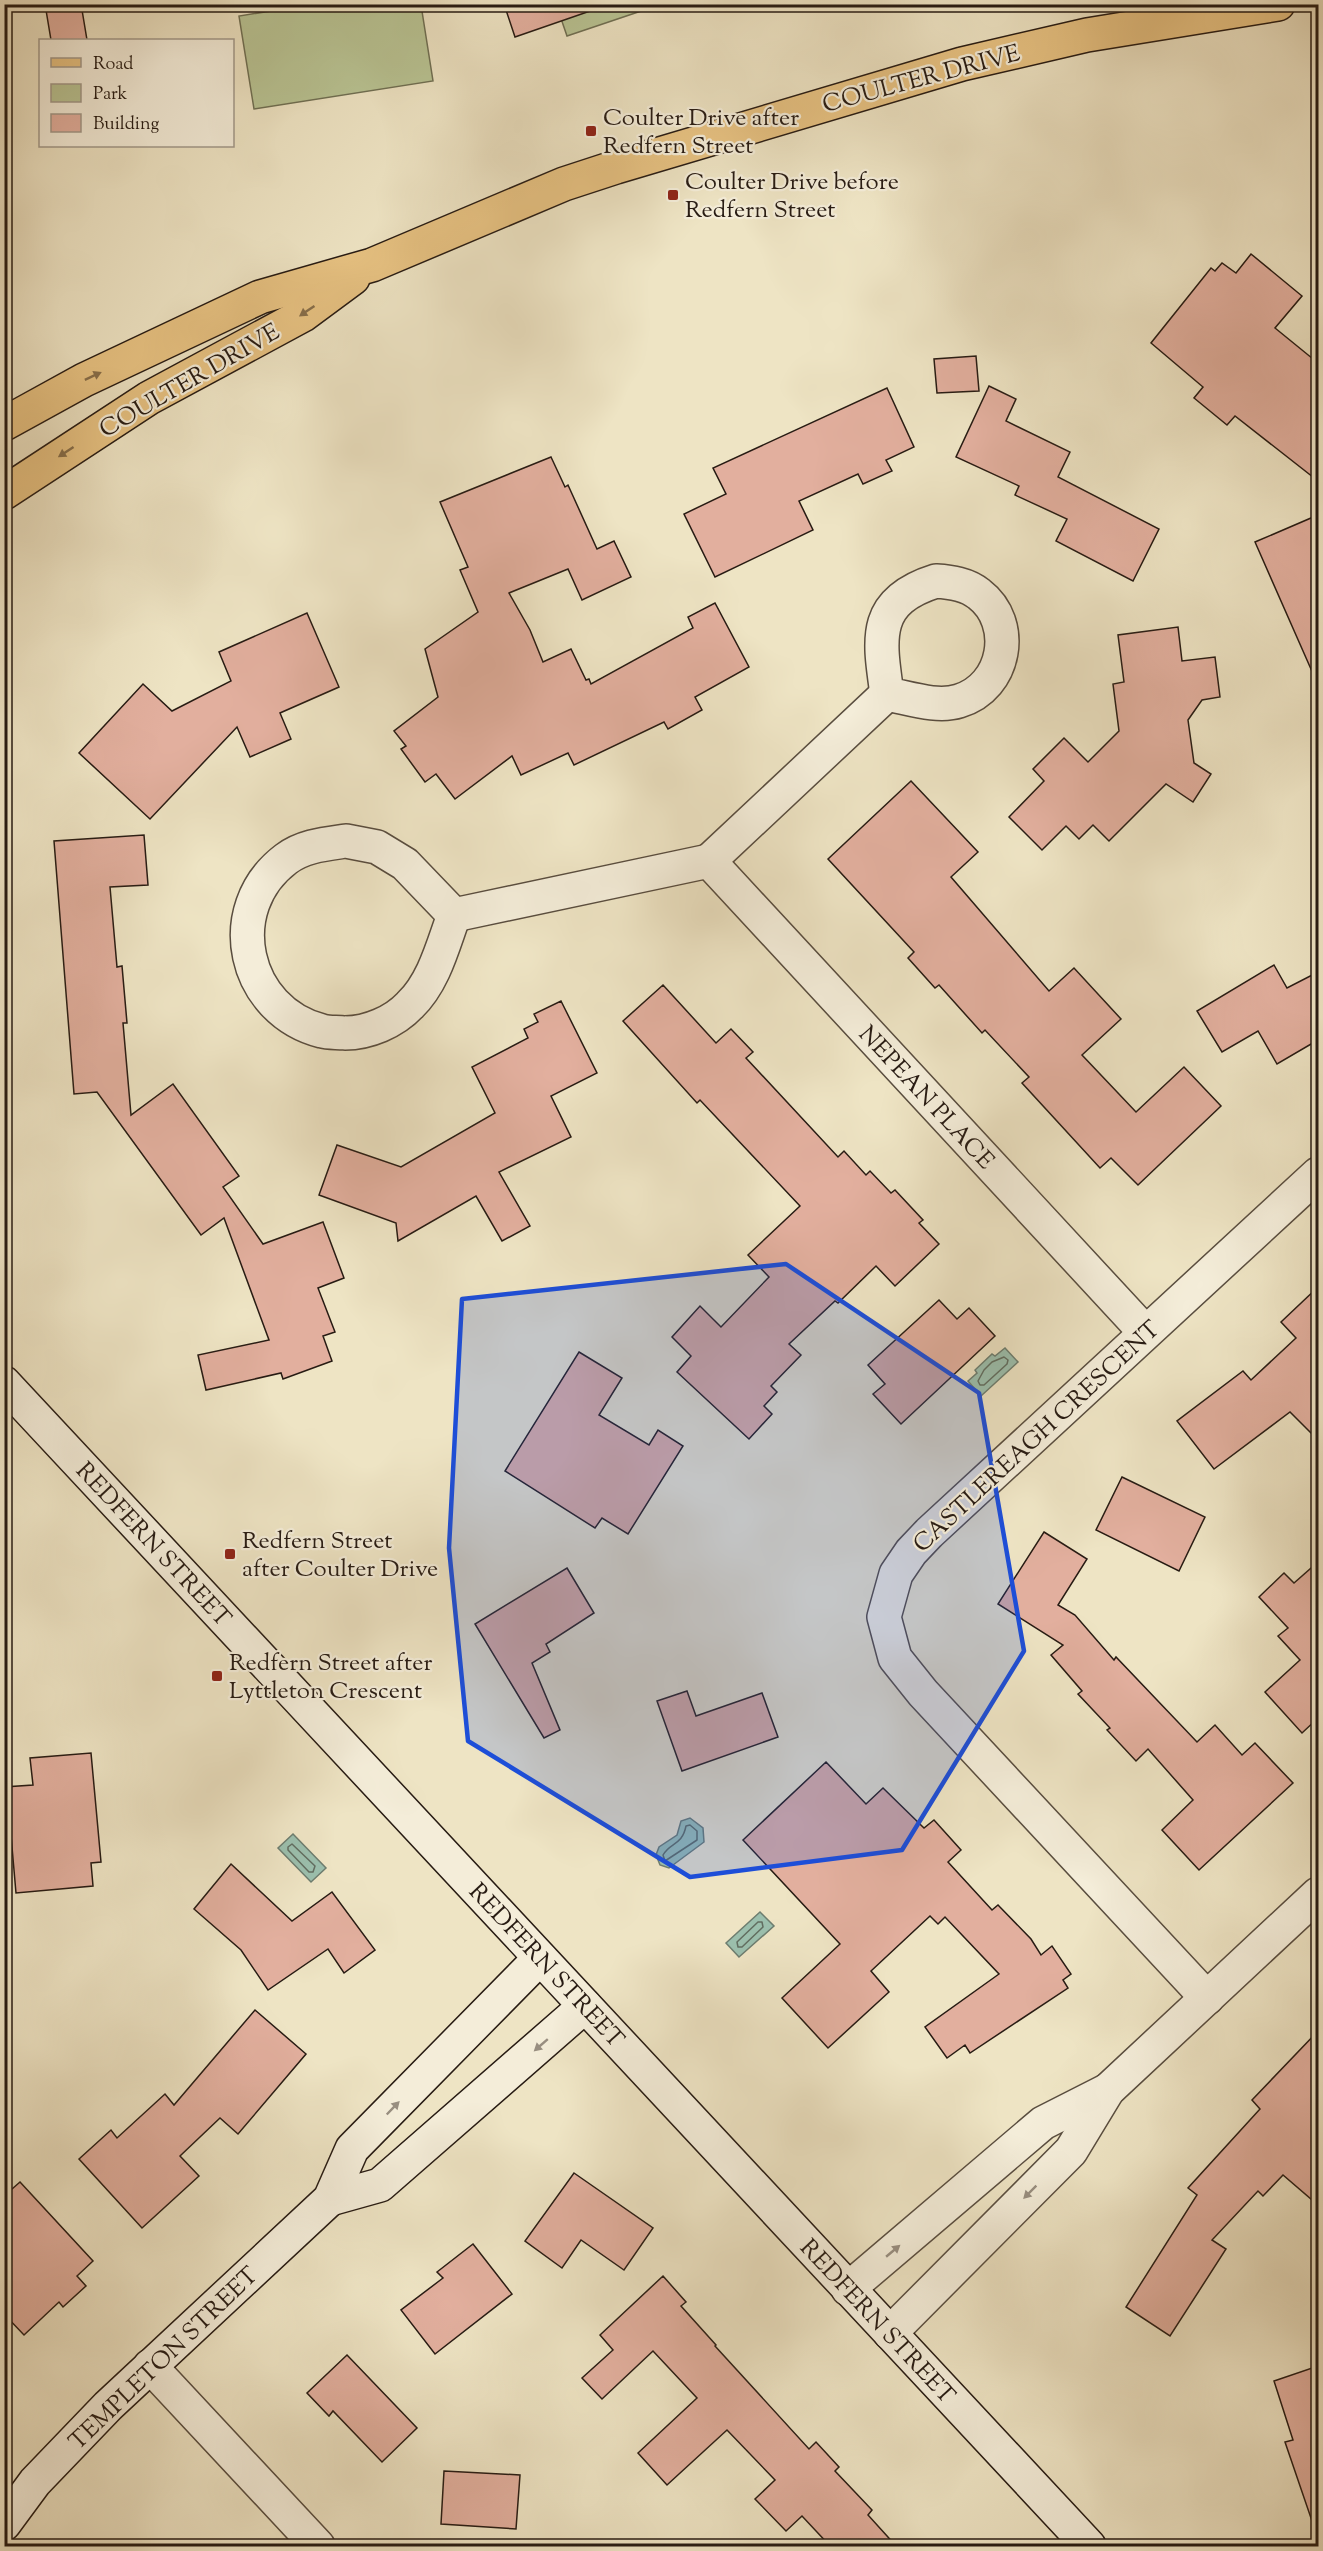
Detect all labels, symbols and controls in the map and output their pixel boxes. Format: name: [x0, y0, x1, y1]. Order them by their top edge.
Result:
street label: COULTER DRIVE: [819, 37, 1025, 123]
legend: [39, 39, 234, 147]
text: Road: [93, 52, 133, 78]
text: Park: [93, 82, 128, 108]
place label: Coulter Drive after Redfern Street: [603, 102, 799, 164]
text: Building: [93, 112, 159, 138]
marker: Coulter Drive after Redfern Street: [584, 124, 598, 138]
place label: Coulter Drive before Redfern Street: [685, 166, 899, 228]
marker: Coulter Drive before Redfern Street: [666, 188, 680, 202]
one-way arrow: [299, 306, 315, 317]
street label: COULTER DRIVE: [93, 316, 287, 447]
one-way arrow: [84, 371, 101, 380]
one-way arrow: [59, 446, 75, 458]
street label: NEPEAN PLACE: [850, 1019, 1002, 1178]
street label: CASTLEREAGH CRESCENT: [906, 1314, 1168, 1561]
street label: REDFERN STREET: [67, 1455, 238, 1635]
place label: Redfern Street after Coulter Drive: [242, 1525, 438, 1587]
marker: Redfern Street after Coulter Drive: [223, 1547, 237, 1561]
place label: Redfern Street after Lyttleton Crescent: [229, 1647, 432, 1709]
marker: Redfern Street after Lyttleton Crescent: [210, 1669, 224, 1683]
street label: REDFERN STREET: [460, 1876, 631, 2056]
one-way arrow: [533, 2038, 549, 2051]
one-way arrow: [386, 2101, 400, 2115]
one-way arrow: [1023, 2185, 1037, 2199]
street label: REDFERN STREET: [791, 2232, 962, 2412]
one-way arrow: [885, 2245, 900, 2258]
street label: TEMPLETON STREET: [62, 2260, 267, 2459]

